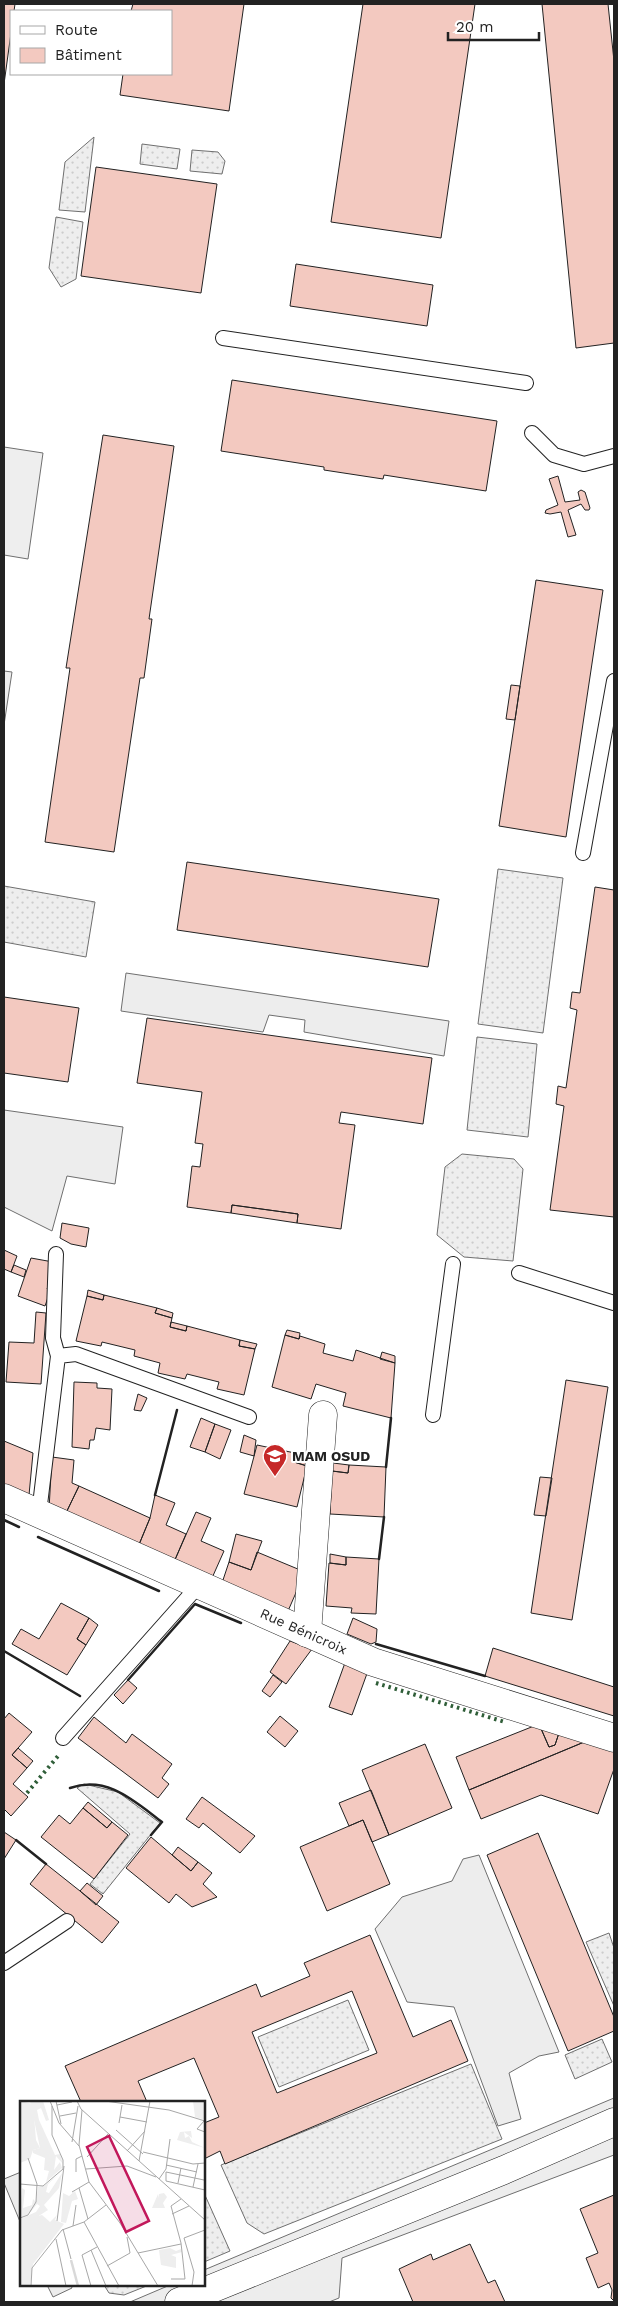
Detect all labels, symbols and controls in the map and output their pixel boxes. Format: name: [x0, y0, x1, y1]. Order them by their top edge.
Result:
legend: [10, 10, 172, 75]
scale bar: [448, 10, 539, 42]
text: 20 m: [456, 18, 494, 36]
text: Route: [55, 21, 98, 39]
text: Bâtiment: [55, 46, 122, 64]
school or university icon: MAM OSUD: [262, 1443, 288, 1477]
place label: MAM OSUD: [292, 1448, 370, 1464]
street label: Rue Bénicroix: [258, 1605, 350, 1657]
inset map: [20, 2101, 205, 2286]

